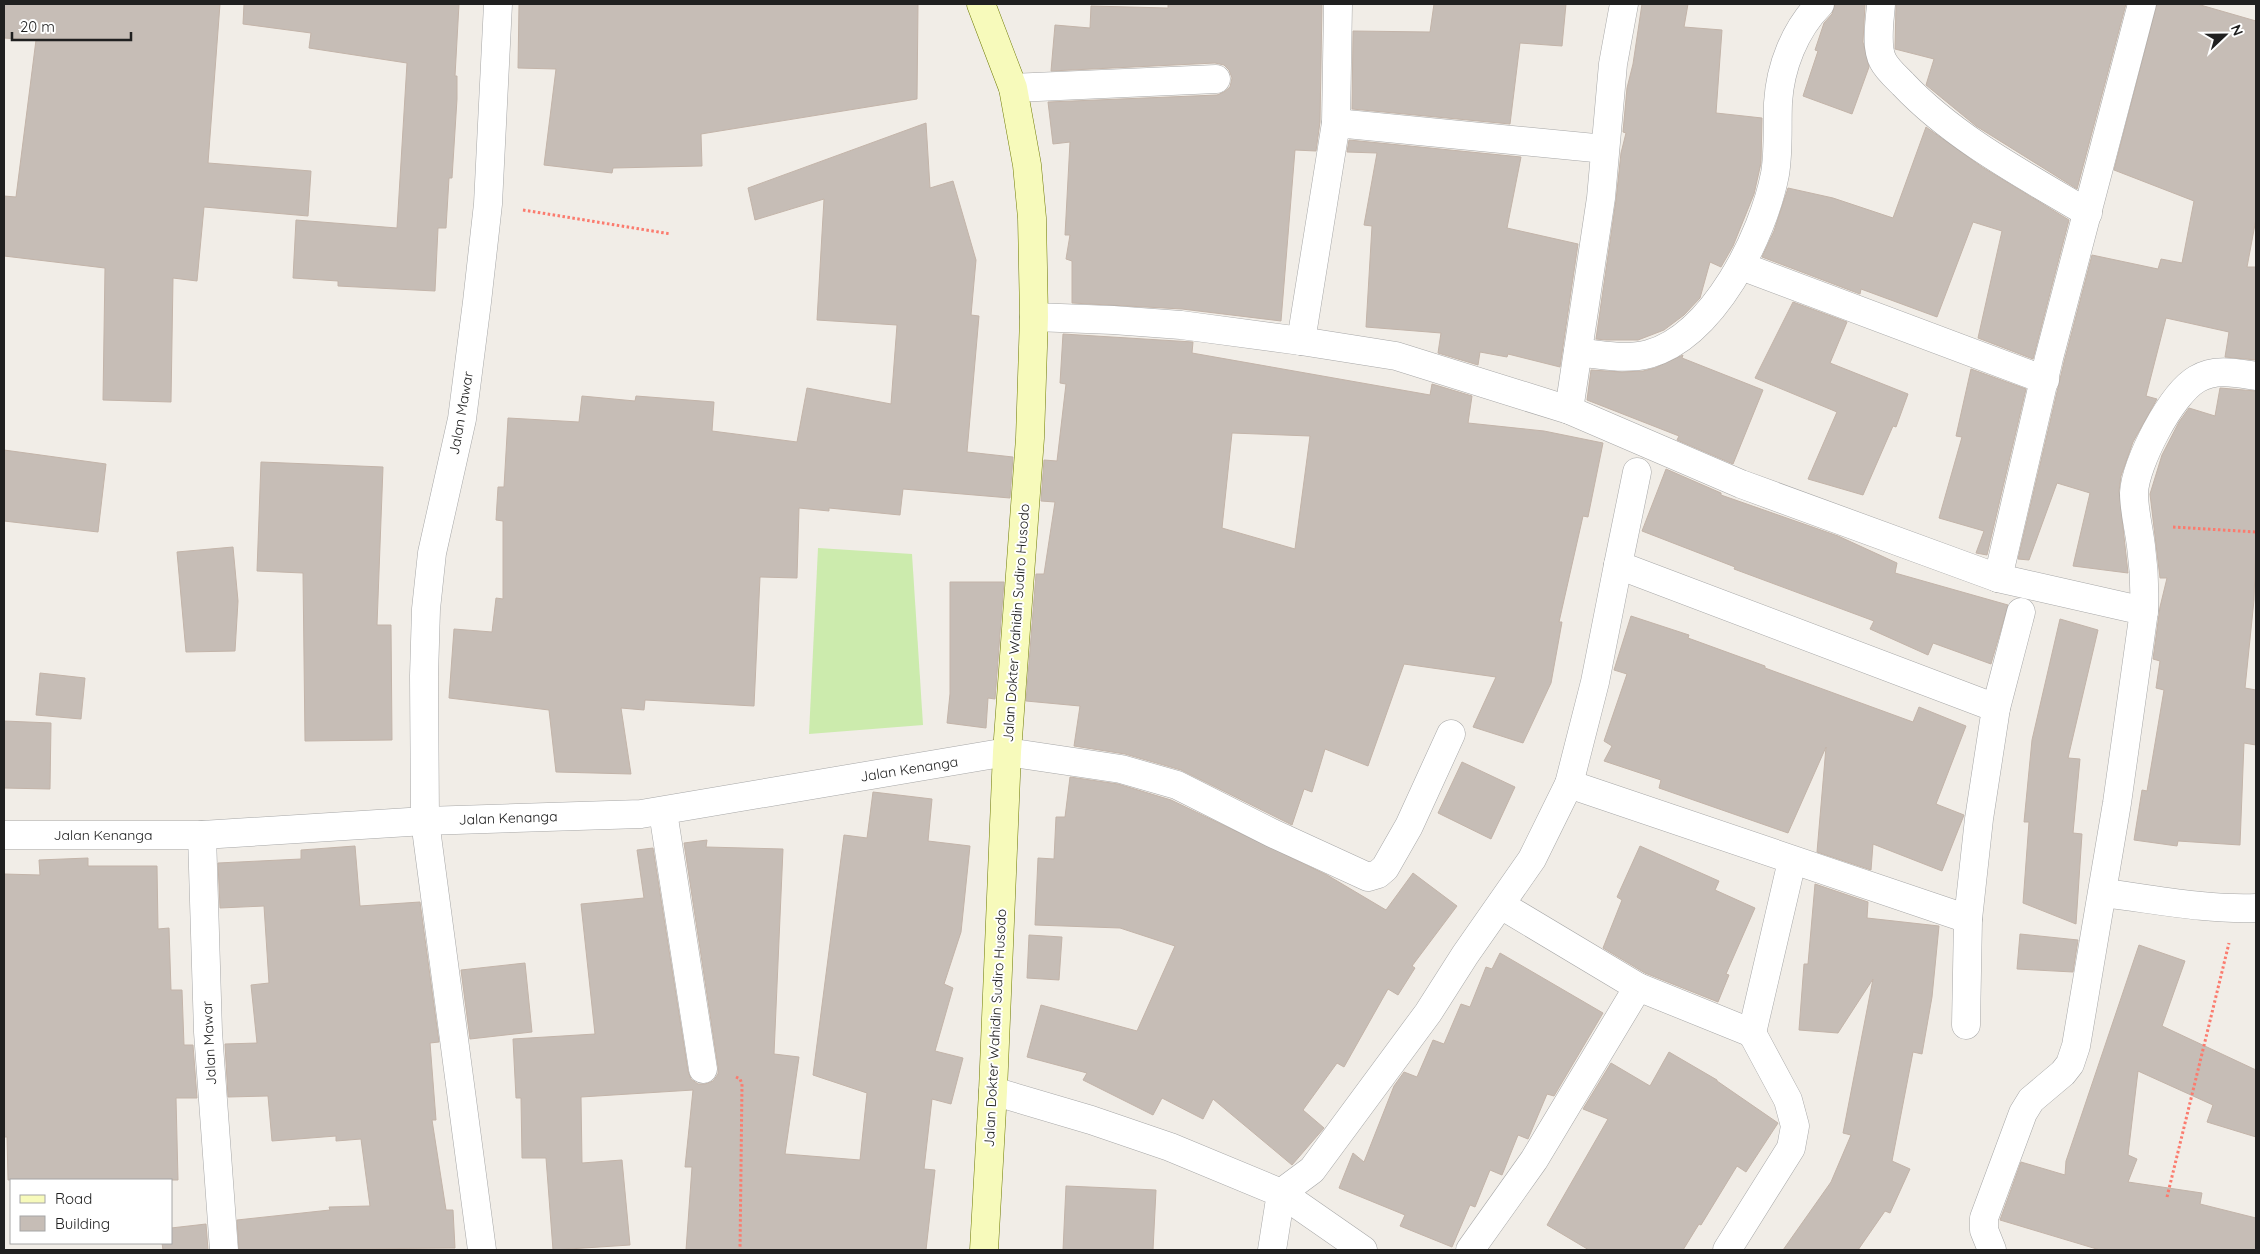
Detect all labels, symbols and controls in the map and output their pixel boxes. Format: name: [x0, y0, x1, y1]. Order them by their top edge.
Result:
scale bar: [12, 10, 131, 42]
north arrow: [2200, 10, 2250, 60]
text: 20 m: [20, 17, 55, 36]
text: N: [2227, 22, 2247, 38]
street label: Jalan Mawar: [445, 369, 477, 456]
street label: Jalan Dokter Wahidin Sudiro Husodo: [999, 503, 1033, 743]
street label: Jalan Kenanga: [859, 752, 959, 786]
street label: Jalan Kenanga: [458, 807, 558, 829]
street label: Jalan Kenanga: [54, 826, 153, 844]
street label: Jalan Dokter Wahidin Sudiro Husodo: [980, 908, 1010, 1148]
street label: Jalan Mawar: [198, 1000, 220, 1086]
legend: [10, 1179, 172, 1244]
text: Road: [55, 1189, 92, 1208]
text: Building: [55, 1214, 110, 1233]

